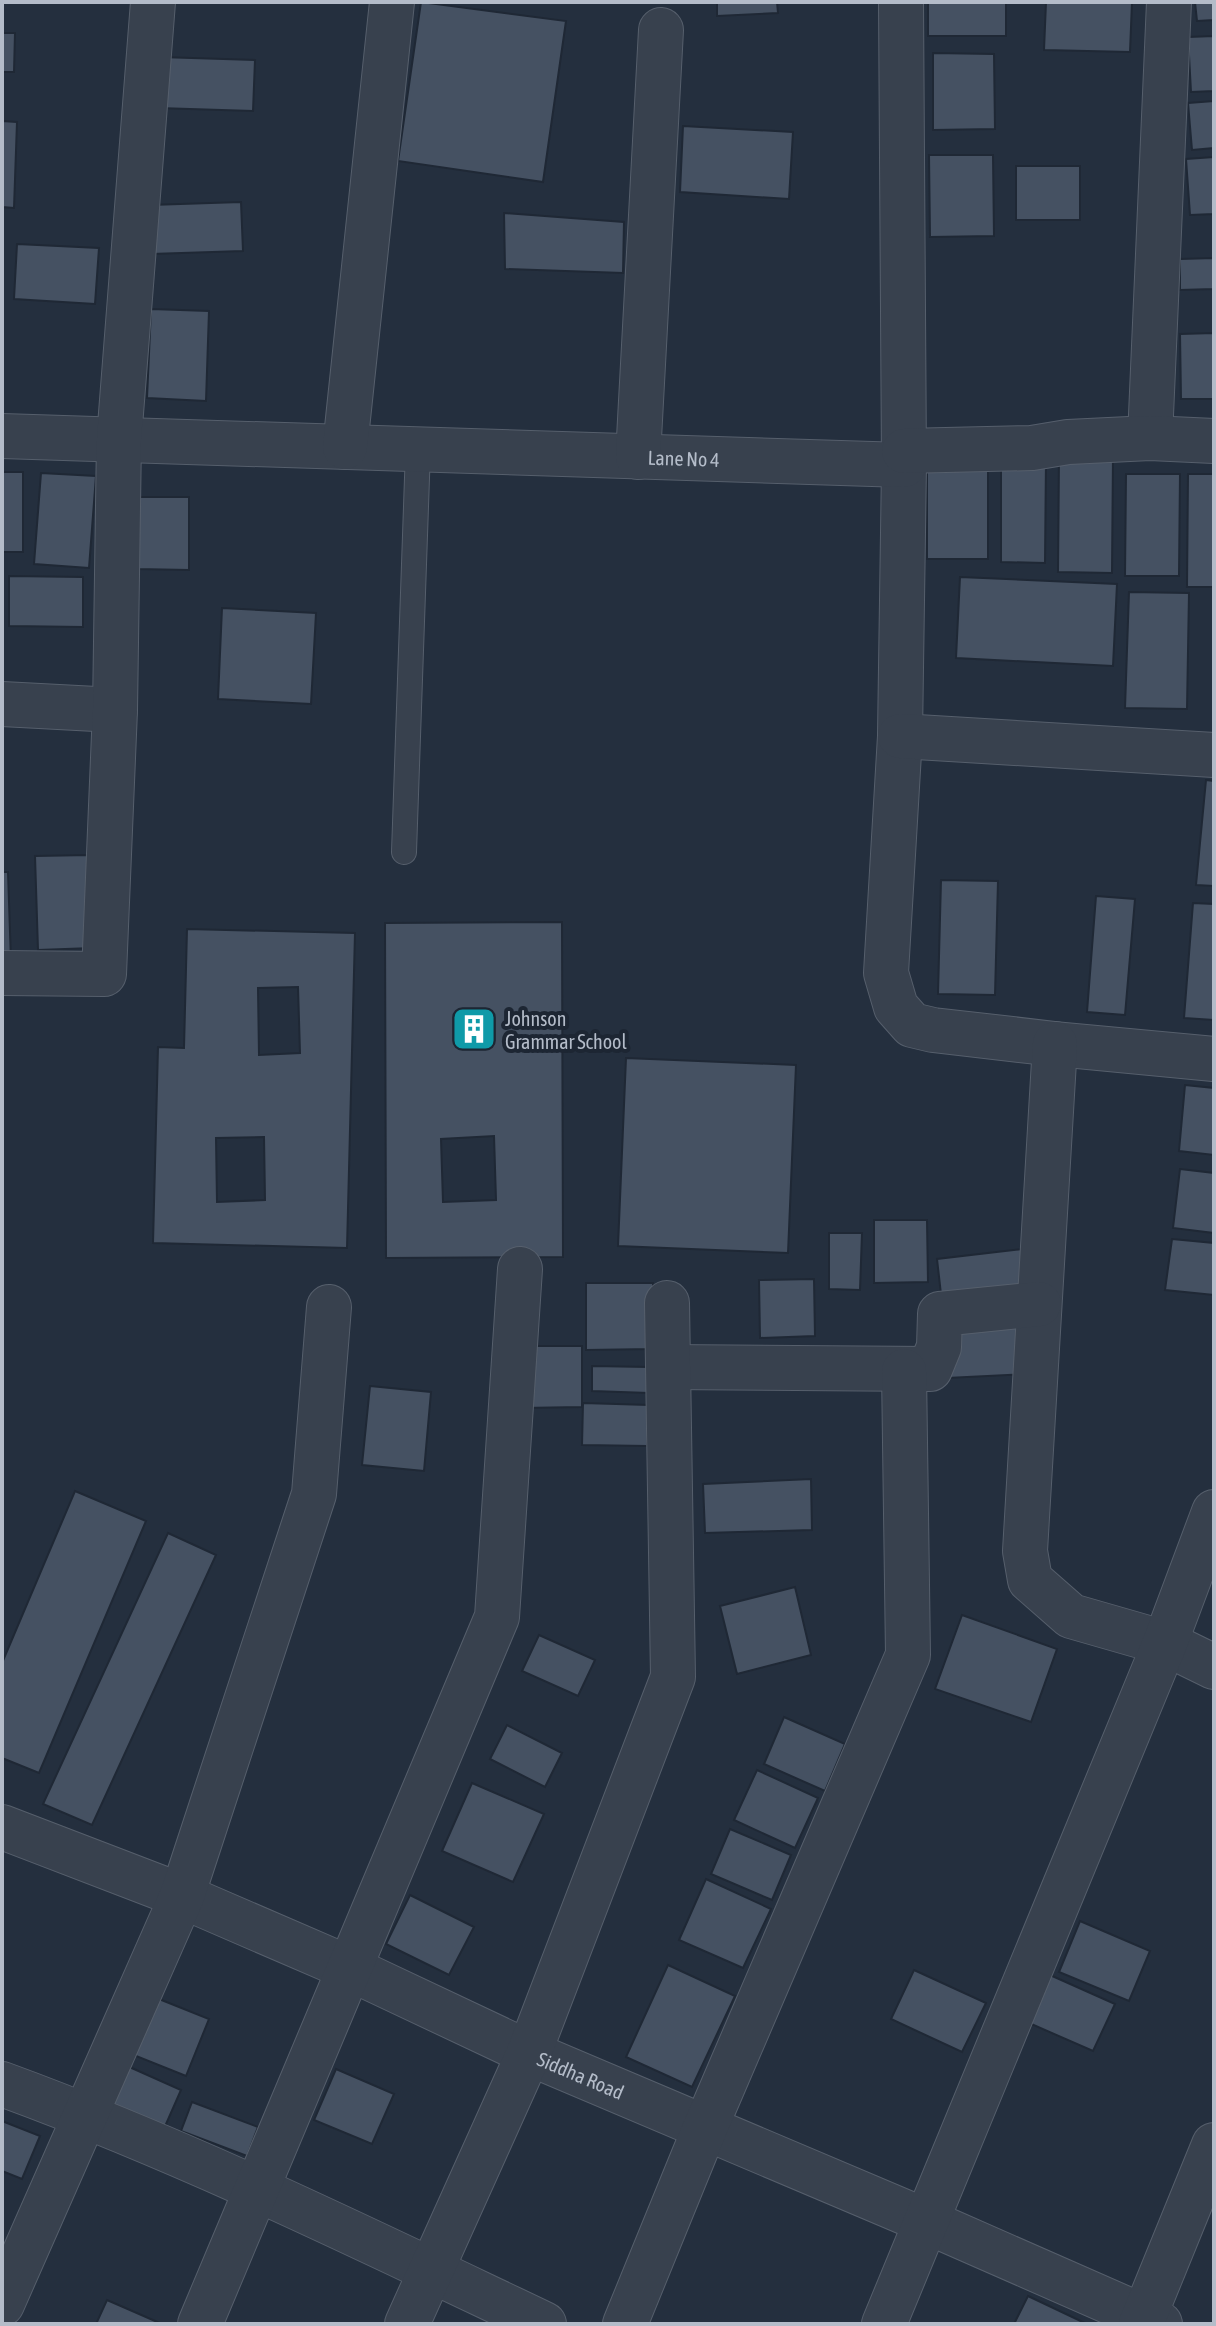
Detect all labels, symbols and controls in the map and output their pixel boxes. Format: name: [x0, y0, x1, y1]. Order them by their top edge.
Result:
street label: Lane No 4: [647, 445, 720, 471]
building icon: Johnson Grammar School: [450, 1005, 498, 1053]
place label: Johnson Grammar School: [505, 1007, 627, 1053]
street label: Siddha Road: [534, 2046, 628, 2103]

